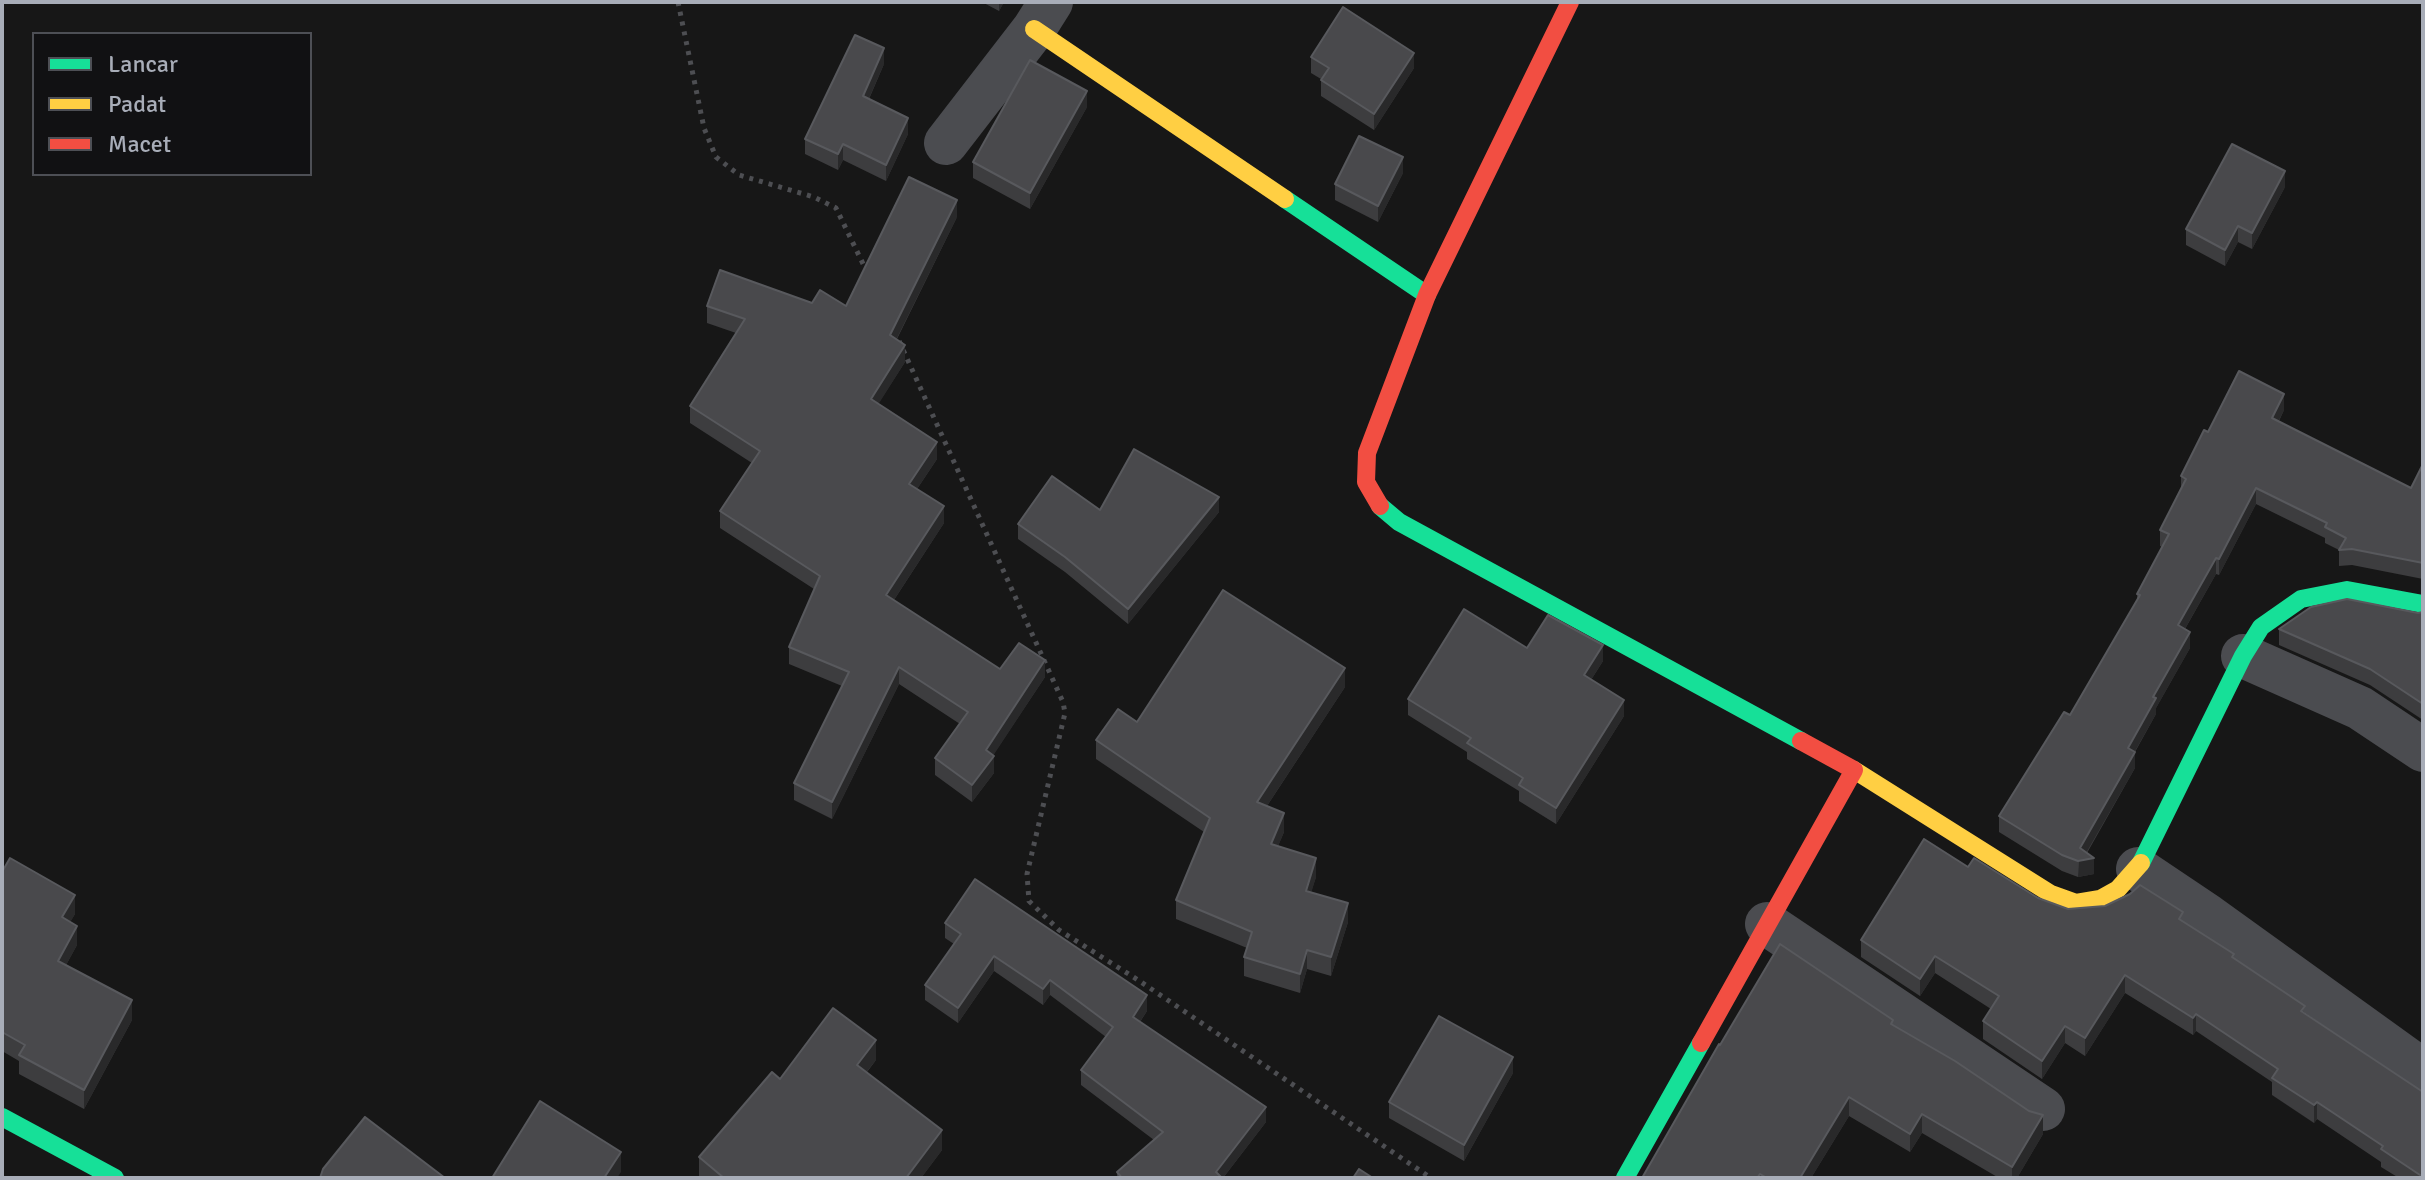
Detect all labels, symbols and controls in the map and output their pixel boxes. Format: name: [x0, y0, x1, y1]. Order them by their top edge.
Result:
legend: [32, 32, 312, 176]
text: Lancar: [108, 49, 178, 79]
text: Padat: [108, 89, 166, 119]
text: Macet: [108, 129, 171, 159]

